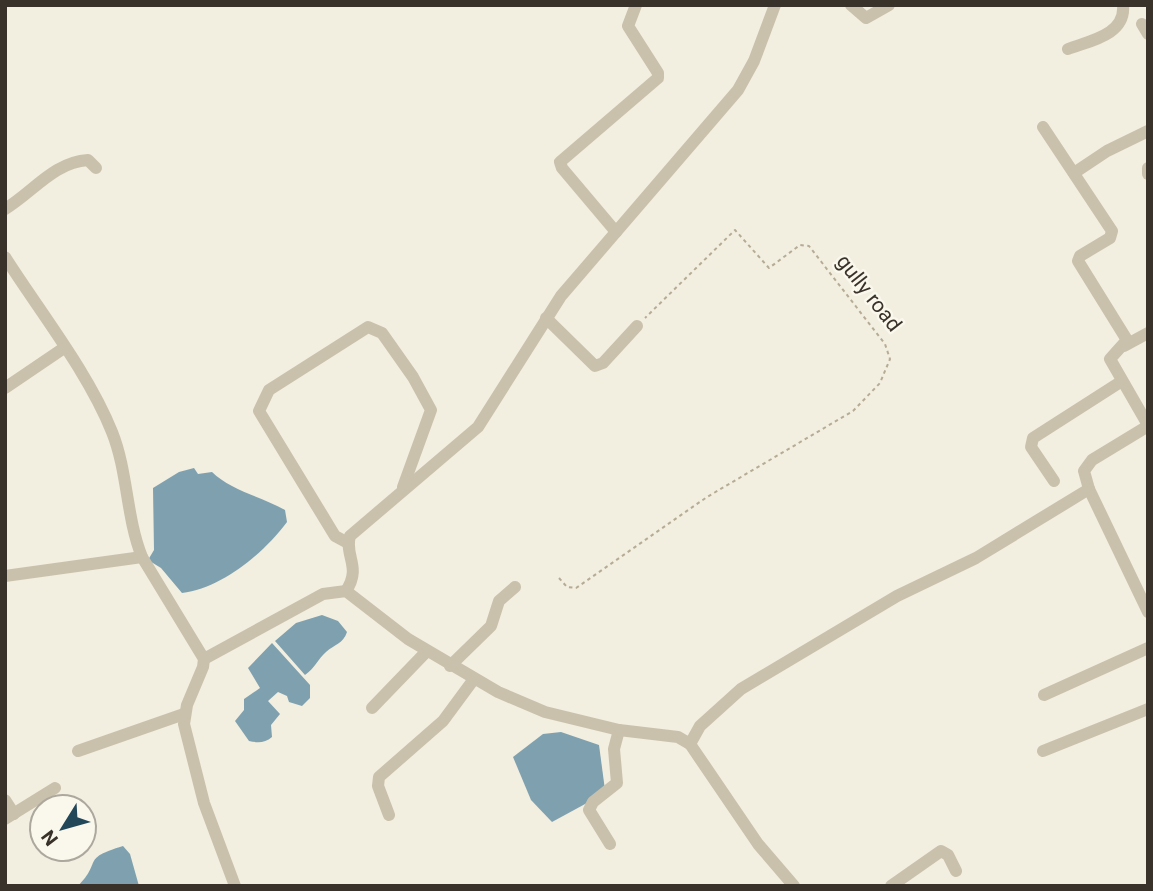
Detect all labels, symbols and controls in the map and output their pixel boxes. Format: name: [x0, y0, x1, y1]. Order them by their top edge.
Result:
street label: gully road: [832, 250, 906, 336]
north arrow: [28, 793, 98, 863]
text: N: [37, 826, 63, 850]

